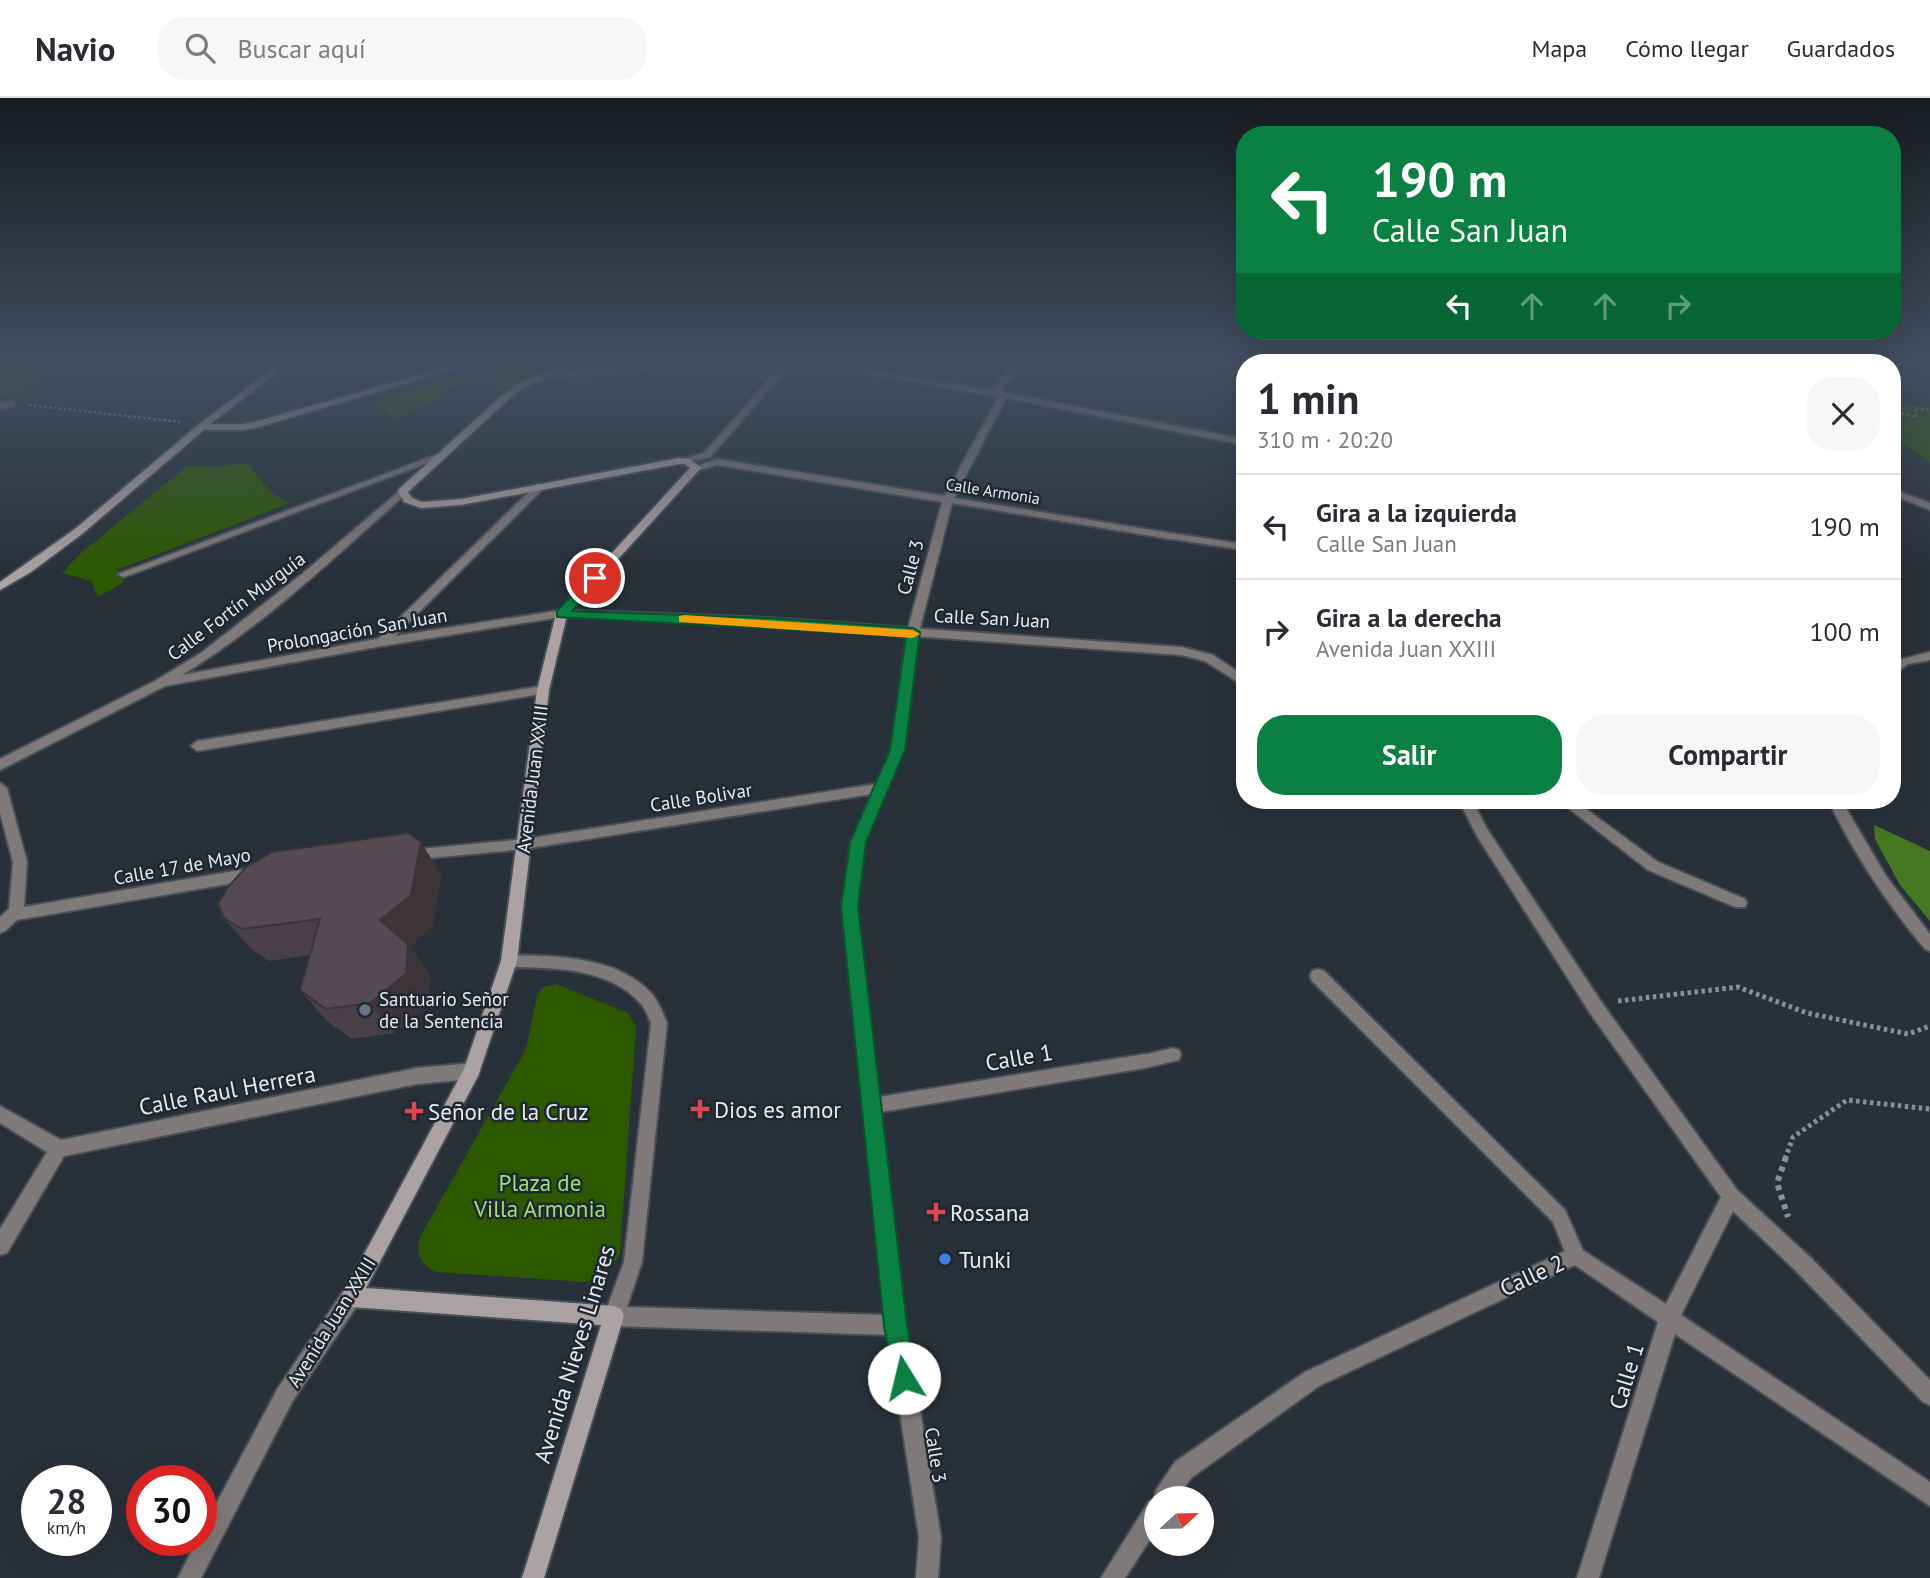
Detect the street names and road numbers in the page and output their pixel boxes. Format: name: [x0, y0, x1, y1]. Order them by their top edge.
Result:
street label: Calle Armonia: [944, 474, 1042, 508]
street label: Calle 3: [891, 537, 929, 597]
street label: Calle Fortín Murguía: [162, 546, 310, 666]
street label: Prolongación San Juan: [265, 602, 449, 658]
street label: Calle San Juan: [933, 603, 1051, 633]
street label: Avenida Juan XXIII: [511, 704, 553, 854]
street label: Calle Bolivar: [648, 777, 754, 817]
street label: Calle 17 de Mayo: [112, 842, 252, 890]
street label: Calle 1: [983, 1037, 1055, 1077]
street label: Calle Raul Herrera: [136, 1059, 318, 1121]
street label: Avenida Nieves Linares: [527, 1242, 621, 1466]
street label: Calle 2: [1495, 1247, 1569, 1303]
street label: Avenida Juan XXIII: [281, 1253, 381, 1391]
street label: Calle 1: [1602, 1339, 1650, 1413]
street label: Calle 3: [920, 1425, 952, 1485]

